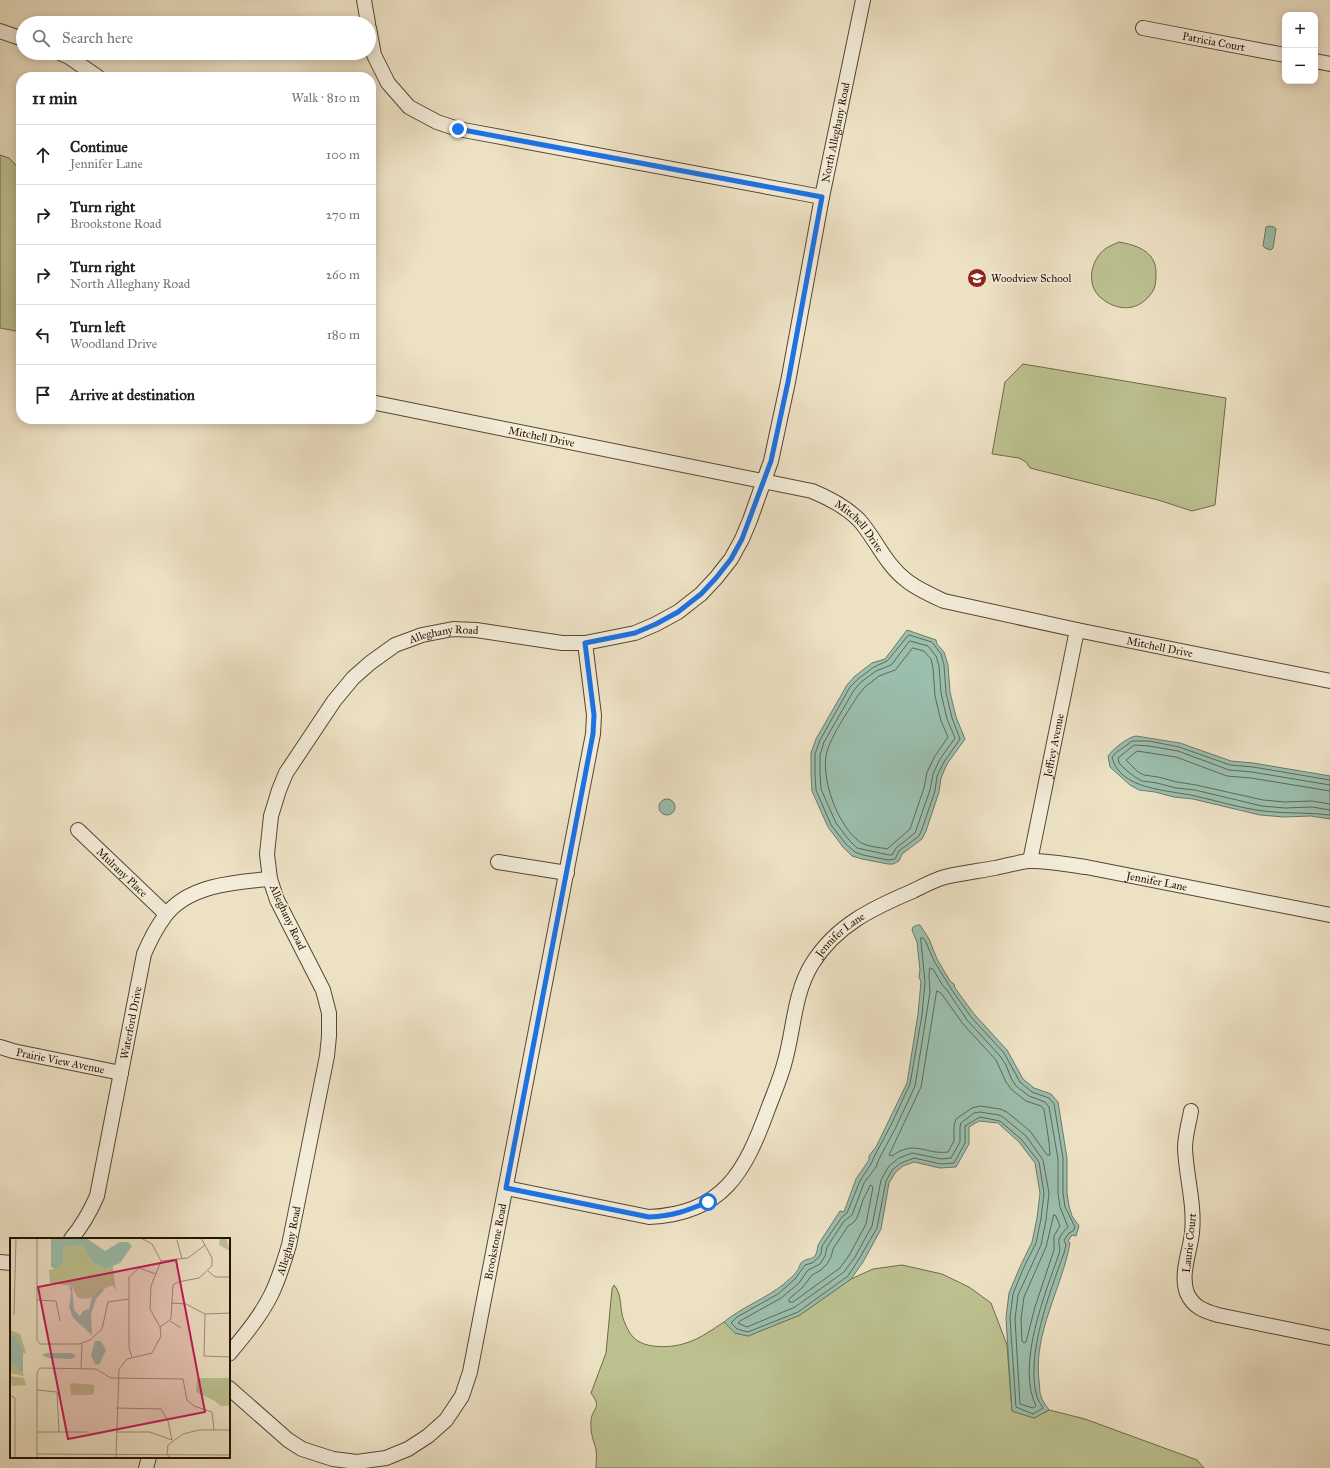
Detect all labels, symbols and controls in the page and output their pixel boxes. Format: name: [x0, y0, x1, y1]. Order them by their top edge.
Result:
map controls: [1282, 12, 1318, 84]
button: +: [1282, 12, 1318, 48]
search box: [16, 16, 376, 60]
icon: search: [30, 27, 52, 49]
text: Search here: [62, 29, 133, 47]
street label: Patricia Court: [1181, 30, 1246, 54]
button: −: [1282, 48, 1318, 84]
street label: North Alleghany Road: [819, 81, 853, 184]
text: 11 min: [32, 88, 77, 109]
text: Walk · 810 m: [292, 90, 360, 106]
route end: [449, 120, 467, 138]
text: Continue: [70, 138, 128, 156]
icon: ahead: [32, 144, 54, 166]
text: 100 m: [326, 147, 360, 163]
text: Jennifer Lane: [70, 156, 143, 172]
text: Turn right: [70, 198, 135, 216]
icon: right: [32, 204, 54, 226]
text: 270 m: [326, 207, 360, 223]
text: Brookstone Road: [70, 216, 162, 232]
text: Turn right: [70, 258, 135, 276]
icon: right: [32, 264, 54, 286]
text: 260 m: [326, 267, 360, 283]
school or university icon: Woodview School: [966, 267, 988, 289]
place label: Woodview School: [991, 272, 1071, 285]
text: North Alleghany Road: [70, 276, 190, 292]
text: Turn left: [70, 318, 126, 336]
icon: left: [32, 324, 54, 346]
text: 180 m: [327, 327, 360, 343]
text: Woodland Drive: [70, 336, 157, 352]
icon: arrive: [32, 384, 54, 406]
text: Arrive at destination: [70, 386, 195, 404]
street label: Mitchell Drive: [507, 424, 576, 450]
street label: Mitchell Drive: [832, 497, 886, 555]
street label: Alleghany Road: [406, 623, 479, 647]
street label: Mitchell Drive: [1125, 634, 1194, 660]
street label: Jeffrey Avenue: [1041, 712, 1067, 780]
street label: Mulrany Place: [94, 845, 150, 900]
street label: Jennifer Lane: [1124, 869, 1189, 894]
street label: Alleghany Road: [266, 882, 309, 952]
street label: Jennifer Lane: [812, 910, 867, 961]
street label: Waterford Drive: [118, 985, 145, 1060]
street label: Prairie View Avenue: [15, 1046, 106, 1077]
route start: [699, 1193, 717, 1211]
street label: Brookstone Road: [482, 1202, 509, 1281]
street label: Alleghany Road: [274, 1205, 304, 1278]
street label: Laurie Court: [1180, 1213, 1199, 1273]
inset map: [10, 1238, 230, 1458]

